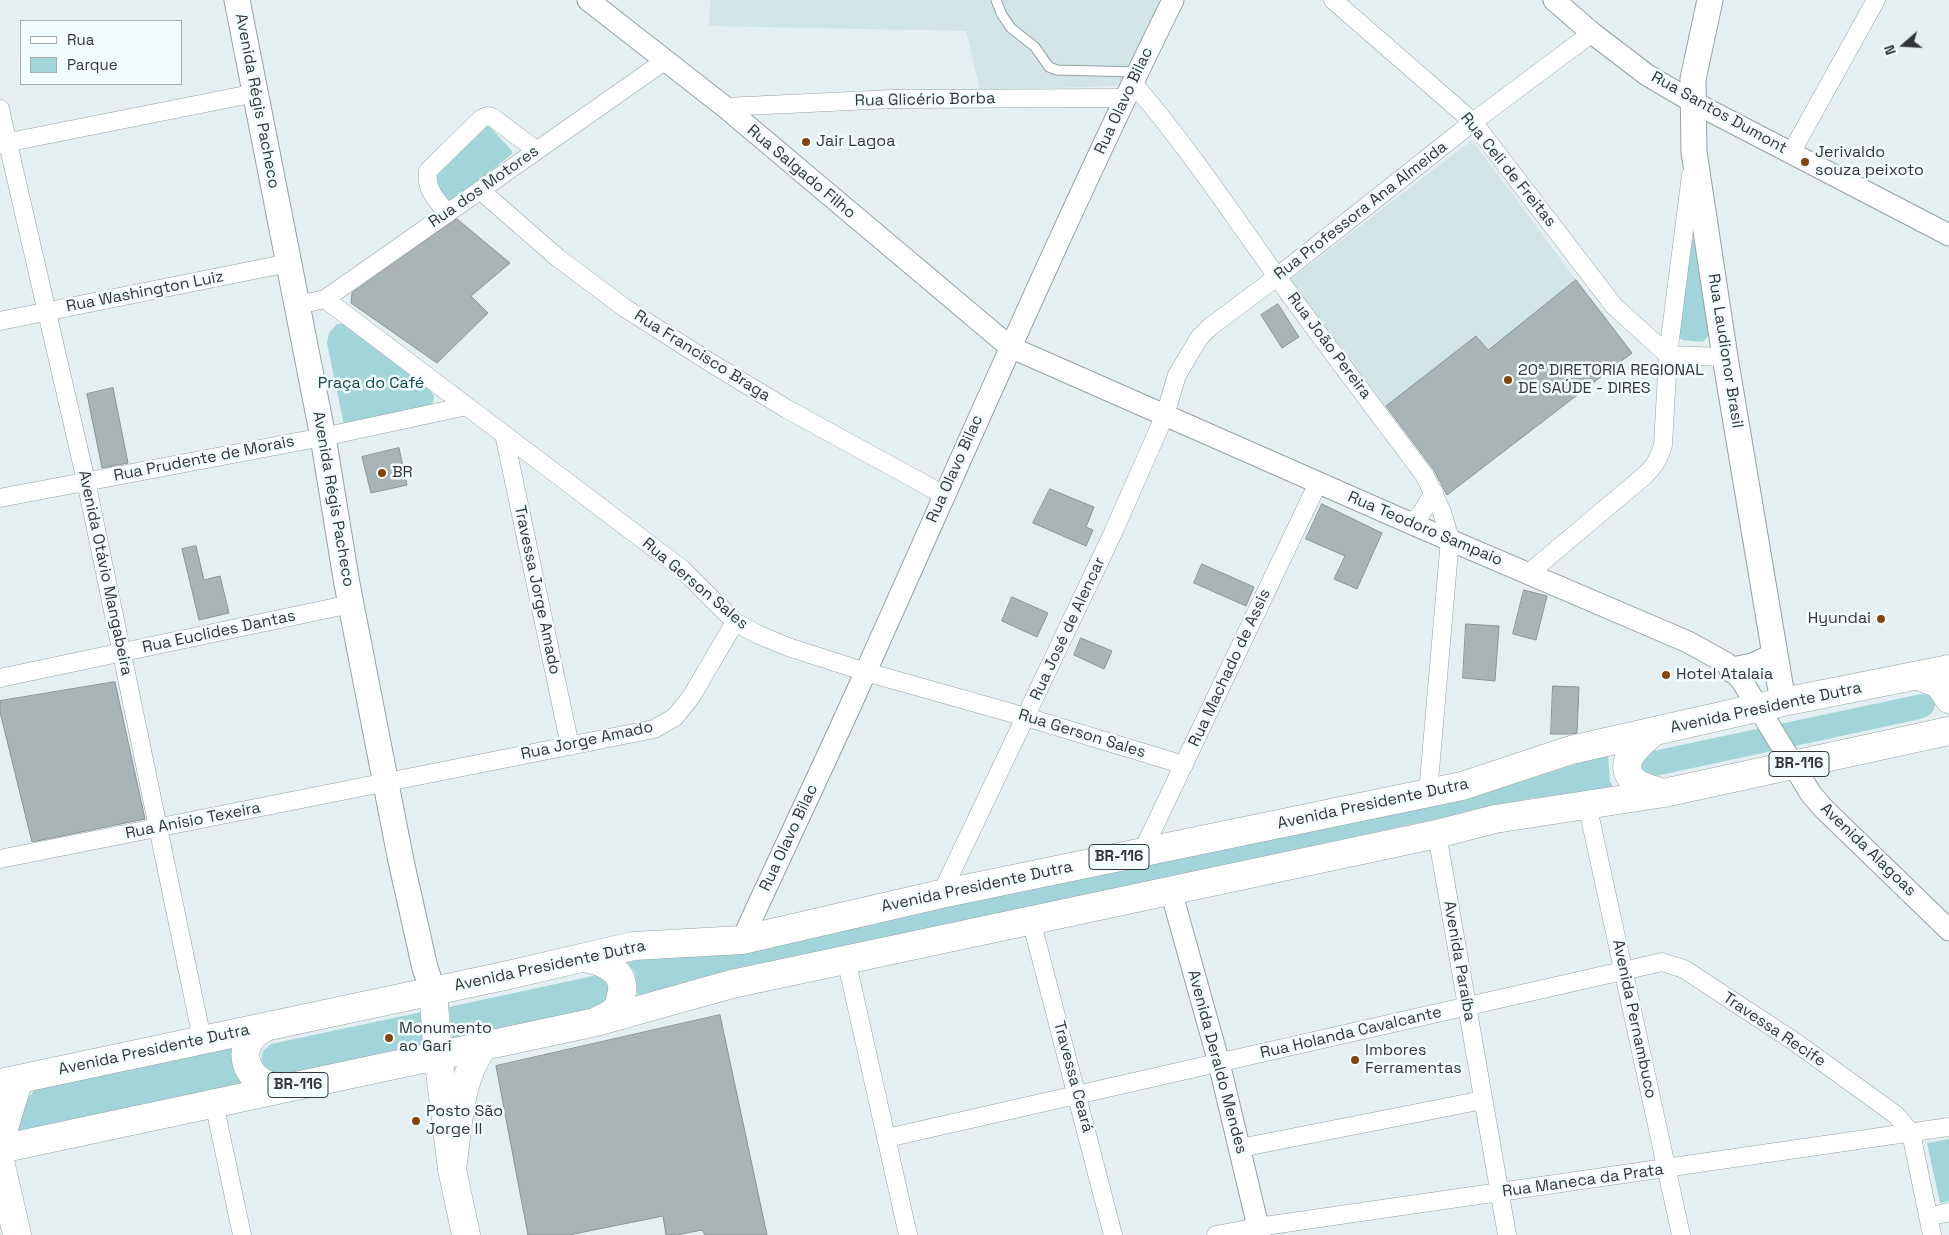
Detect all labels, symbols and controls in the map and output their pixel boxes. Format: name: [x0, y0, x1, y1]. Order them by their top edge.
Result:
street label: Avenida Régis Pacheco: [231, 12, 283, 190]
legend: [20, 20, 182, 85]
north arrow: [1879, 20, 1929, 70]
text: Rua: [67, 30, 94, 49]
text: N: [1880, 43, 1900, 57]
street label: Rua Olavo Bilac: [1091, 44, 1157, 158]
text: Parque: [67, 55, 118, 74]
street label: Rua Santos Dumont: [1648, 68, 1790, 158]
street label: Rua Glicério Borba: [855, 89, 995, 111]
street label: Rua Celi de Freitas: [1456, 109, 1560, 231]
street label: Rua Salgado Filho: [743, 121, 859, 223]
place label: Jair Lagoa: [816, 132, 895, 152]
marker: Jair Lagoa: [800, 136, 812, 148]
street label: Rua Professora Ana Almeida: [1271, 138, 1451, 284]
street label: Rua dos Motores: [425, 142, 543, 232]
place label: Jerivaldo souza peixoto: [1815, 143, 1924, 181]
marker: Jerivaldo souza peixoto: [1799, 156, 1811, 168]
street label: Rua Washington Luiz: [65, 267, 225, 317]
street label: Rua Laudionor Brasil: [1703, 272, 1747, 430]
street label: Rua João Pereira: [1283, 289, 1375, 403]
street label: Rua Francisco Braga: [630, 306, 774, 406]
place label: 20ª DIRETORIA REGIONAL DE SAÚDE - DIRES: [1518, 361, 1704, 399]
park label: Praça do Café: [318, 374, 424, 394]
marker: 20ª DIRETORIA REGIONAL DE SAÚDE - DIRES: [1502, 374, 1514, 386]
street label: Avenida Régis Pacheco: [308, 410, 358, 588]
street label: Rua Olavo Bilac: [923, 412, 987, 526]
street label: Rua Prudente de Morais: [112, 432, 296, 486]
place label: BR: [392, 463, 413, 483]
marker: BR: [376, 467, 388, 479]
street label: Avenida Otávio Mangabeira: [74, 469, 136, 677]
street label: Rua Teodoro Sampaio: [1345, 488, 1505, 570]
street label: Travessa Jorge Amado: [510, 504, 564, 676]
street label: Rua Gerson Sales: [638, 534, 752, 634]
street label: Rua José de Alencar: [1026, 554, 1110, 704]
street label: Rua Machado de Assis: [1185, 586, 1275, 750]
street label: Rua Euclides Dantas: [141, 606, 297, 658]
place label: Hyundai: [1808, 609, 1871, 629]
marker: Hyundai: [1875, 613, 1887, 625]
place label: Hotel Atalaia: [1676, 665, 1773, 685]
marker: Hotel Atalaia: [1660, 669, 1672, 681]
street label: Avenida Presidente Dutra: [1669, 678, 1863, 738]
street label: Rua Gerson Sales: [1016, 705, 1148, 763]
street label: Rua Jorge Amado: [519, 718, 655, 764]
road number: BR-116: [1769, 752, 1829, 776]
street label: Avenida Presidente Dutra: [1276, 774, 1470, 834]
street label: Rua Olavo Bilac: [756, 781, 822, 895]
street label: Rua Anísio Texeira: [124, 798, 262, 844]
street label: Avenida Alagoas: [1816, 799, 1920, 901]
road number: BR-116: [1089, 844, 1149, 870]
street label: Avenida Presidente Dutra: [880, 857, 1074, 917]
street label: Avenida Paraíba: [1439, 899, 1479, 1023]
street label: Avenida Presidente Dutra: [453, 936, 647, 996]
street label: Avenida Pernambuco: [1608, 938, 1660, 1100]
street label: Avenida Deraldo Mendes: [1183, 968, 1251, 1156]
street label: Travessa Recife: [1719, 989, 1829, 1071]
street label: Rua Holanda Cavalcante: [1258, 1003, 1444, 1063]
place label: Monumento ao Gari: [399, 1019, 492, 1057]
street label: Travessa Ceará: [1049, 1019, 1097, 1135]
street label: Avenida Presidente Dutra: [57, 1020, 251, 1080]
marker: Monumento ao Gari: [383, 1032, 395, 1044]
place label: Imbores Ferramentas: [1365, 1041, 1462, 1079]
marker: Imbores Ferramentas: [1349, 1054, 1361, 1066]
road number: BR-116: [268, 1072, 328, 1098]
place label: Posto São Jorge II: [426, 1102, 503, 1140]
marker: Posto São Jorge II: [410, 1115, 422, 1127]
street label: Rua Maneca da Prata: [1501, 1160, 1665, 1202]

